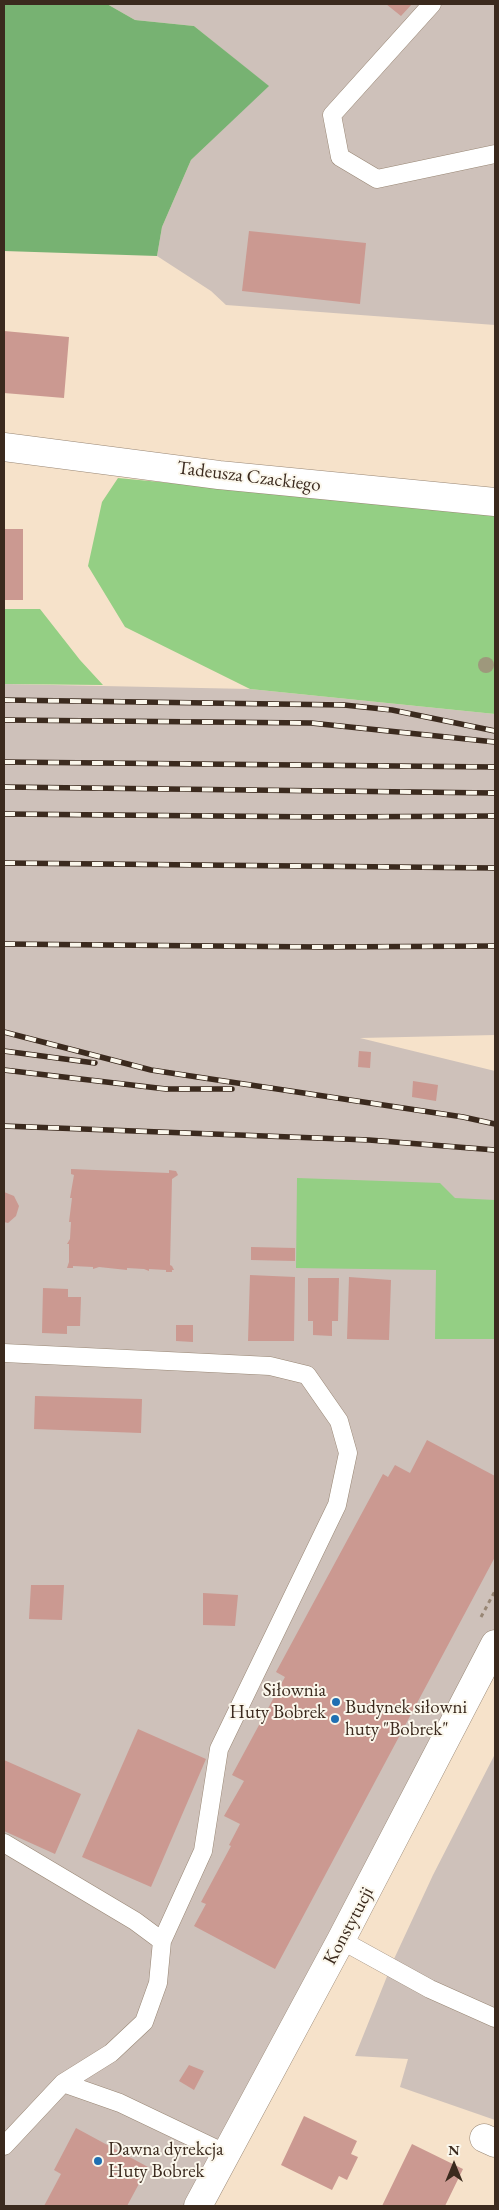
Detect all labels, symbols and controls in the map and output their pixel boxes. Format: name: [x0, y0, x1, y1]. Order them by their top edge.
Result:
street label: Tadeusza Czackiego: [176, 457, 322, 497]
place label: Siłownia Huty Bobrek: [229, 1680, 326, 1724]
marker: Siłownia Huty Bobrek: [330, 1696, 342, 1708]
place label: Budynek siłowni huty "Bobrek": [345, 1697, 467, 1741]
marker: Budynek siłowni huty "Bobrek": [329, 1713, 341, 1725]
street label: Konstytucji: [319, 1883, 379, 1969]
place label: Dawna dyrekcja Huty Bobrek: [108, 2139, 224, 2183]
north arrow: [429, 2140, 479, 2190]
text: N: [448, 2141, 460, 2159]
marker: Dawna dyrekcja Huty Bobrek: [92, 2155, 104, 2167]

